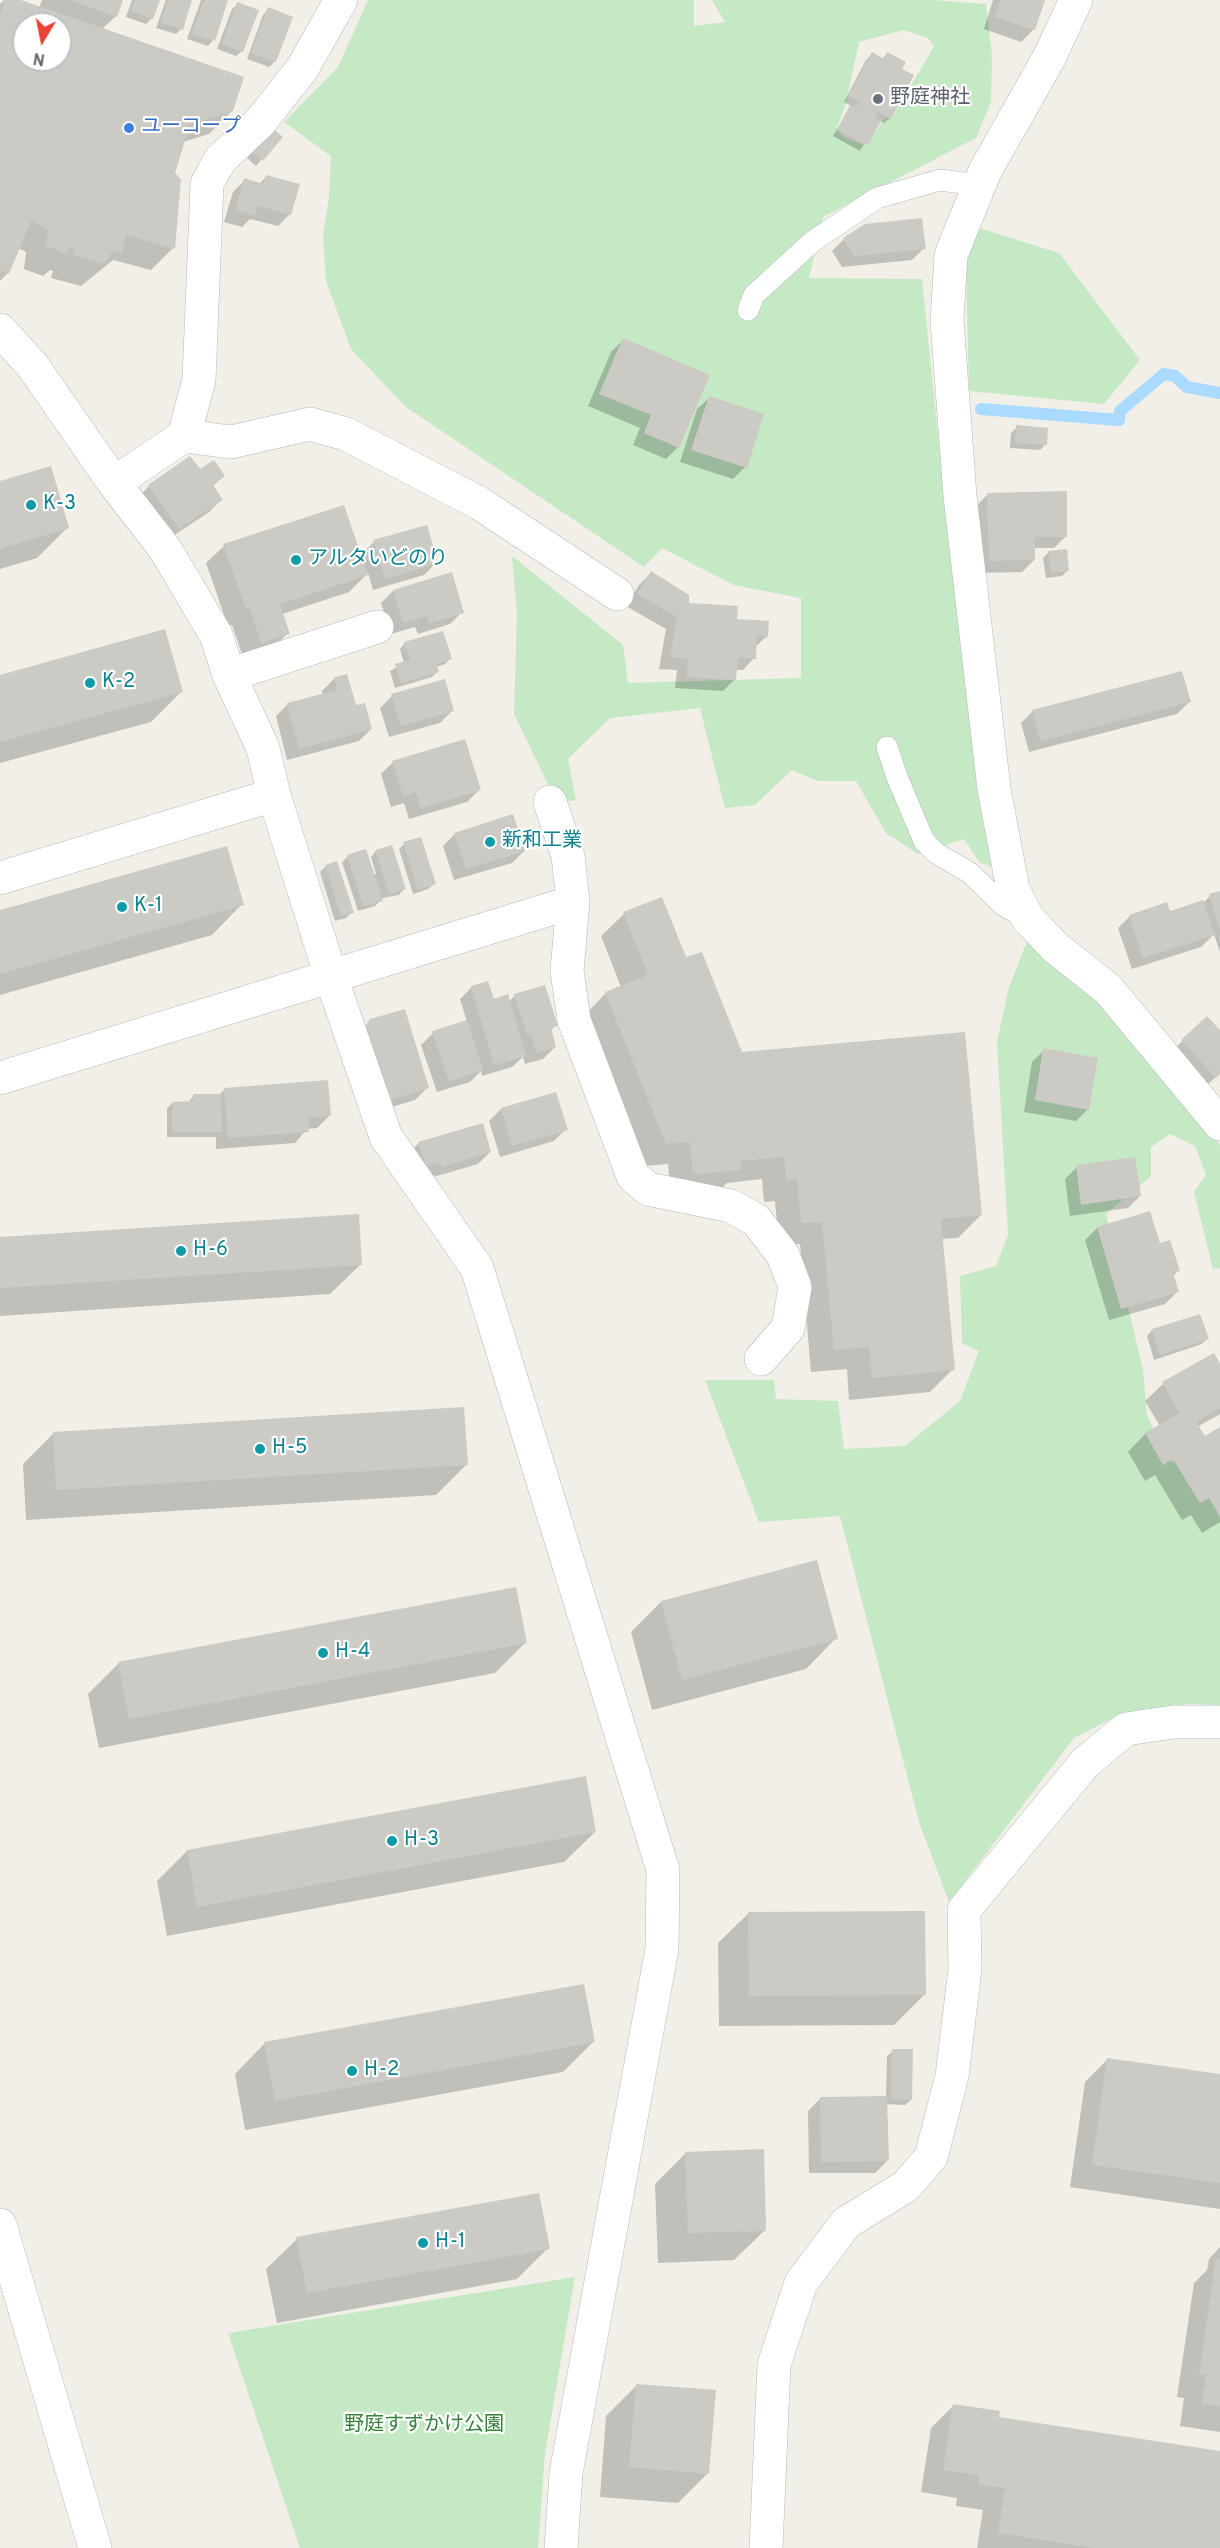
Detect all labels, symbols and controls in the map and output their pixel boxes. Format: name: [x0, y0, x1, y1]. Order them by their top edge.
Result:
north arrow: [12, 12, 72, 72]
text: N: [32, 47, 47, 69]
place label: 野庭神社: [890, 87, 970, 111]
marker: 野庭神社: [871, 92, 885, 106]
place label: ユーコープ: [141, 116, 241, 140]
marker: ユーコープ: [122, 121, 136, 135]
place label: K-3: [43, 493, 76, 517]
marker: K-3: [24, 498, 38, 512]
place label: アルタいどのり: [308, 548, 448, 572]
marker: アルタいどのり: [289, 553, 303, 567]
place label: K-2: [102, 671, 135, 695]
marker: K-2: [83, 676, 97, 690]
place label: 新和工業: [502, 830, 582, 854]
marker: 新和工業: [483, 835, 497, 849]
place label: K-1: [134, 895, 162, 919]
marker: K-1: [115, 900, 129, 914]
place label: H-6: [193, 1239, 228, 1263]
marker: H-6: [174, 1244, 188, 1258]
place label: H-5: [272, 1437, 307, 1461]
marker: H-5: [253, 1442, 267, 1456]
place label: H-4: [335, 1641, 370, 1665]
marker: H-4: [316, 1646, 330, 1660]
place label: H-3: [404, 1829, 439, 1853]
marker: H-3: [385, 1834, 399, 1848]
place label: H-2: [364, 2059, 399, 2083]
marker: H-2: [345, 2064, 359, 2078]
place label: H-1: [435, 2231, 465, 2255]
marker: H-1: [416, 2236, 430, 2250]
park label: 野庭すずかけ公園: [344, 2414, 504, 2438]

